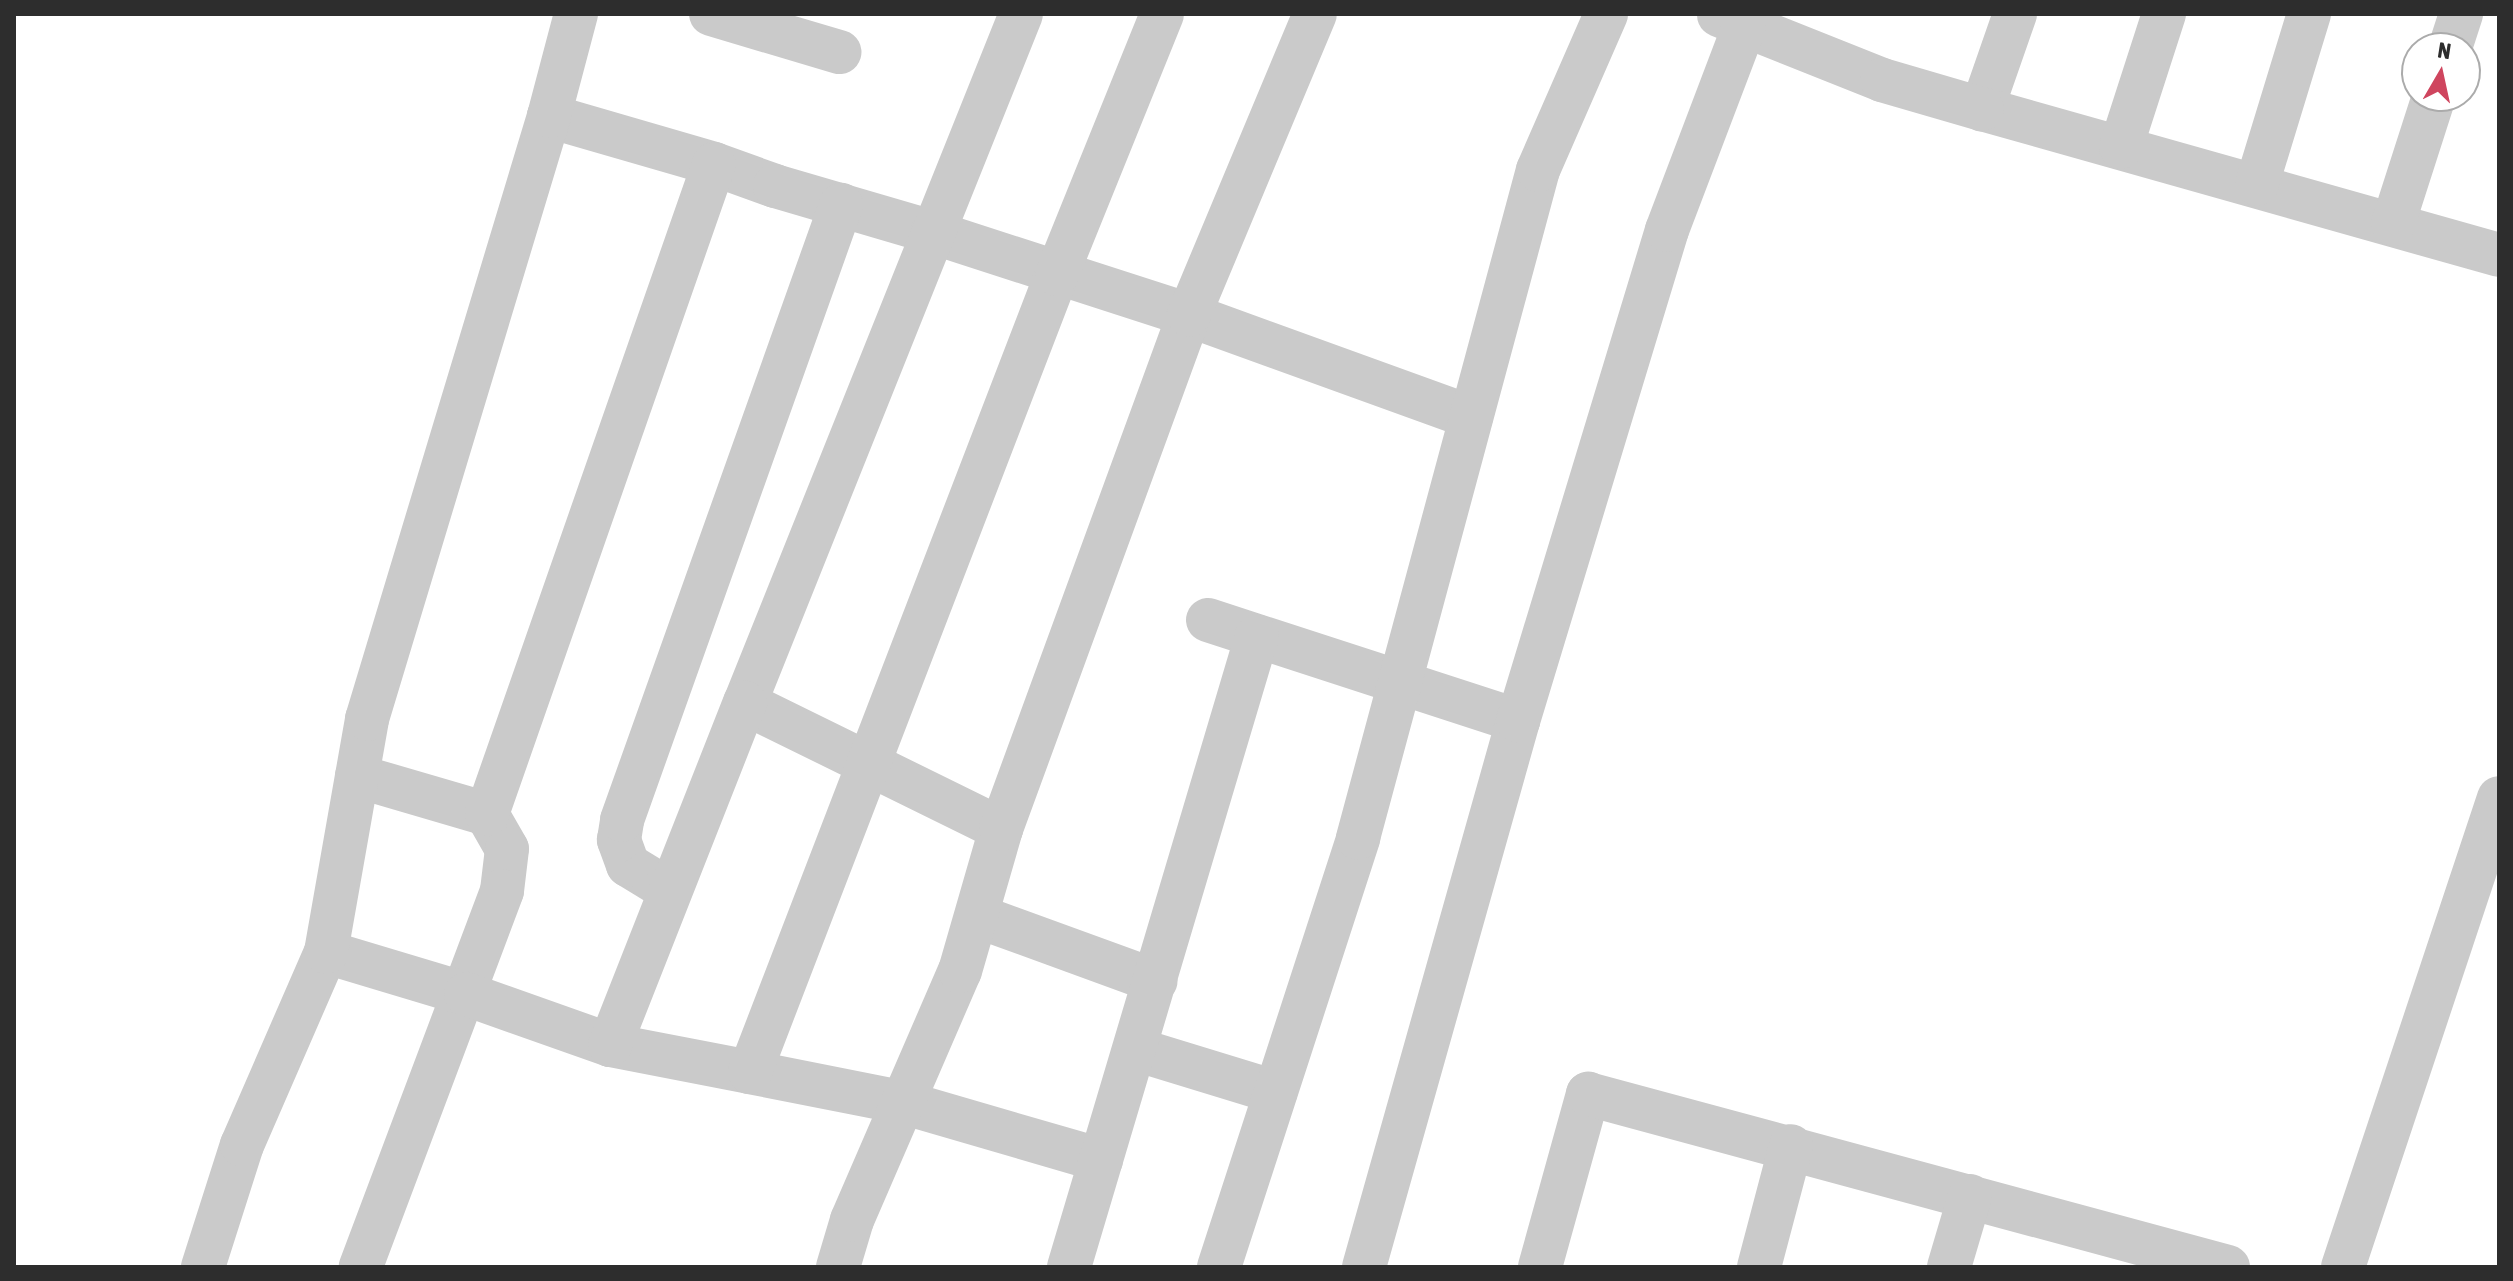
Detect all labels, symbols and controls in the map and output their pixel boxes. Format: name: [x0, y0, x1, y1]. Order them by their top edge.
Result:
north arrow: [2401, 32, 2481, 112]
text: N: [2436, 36, 2453, 64]

